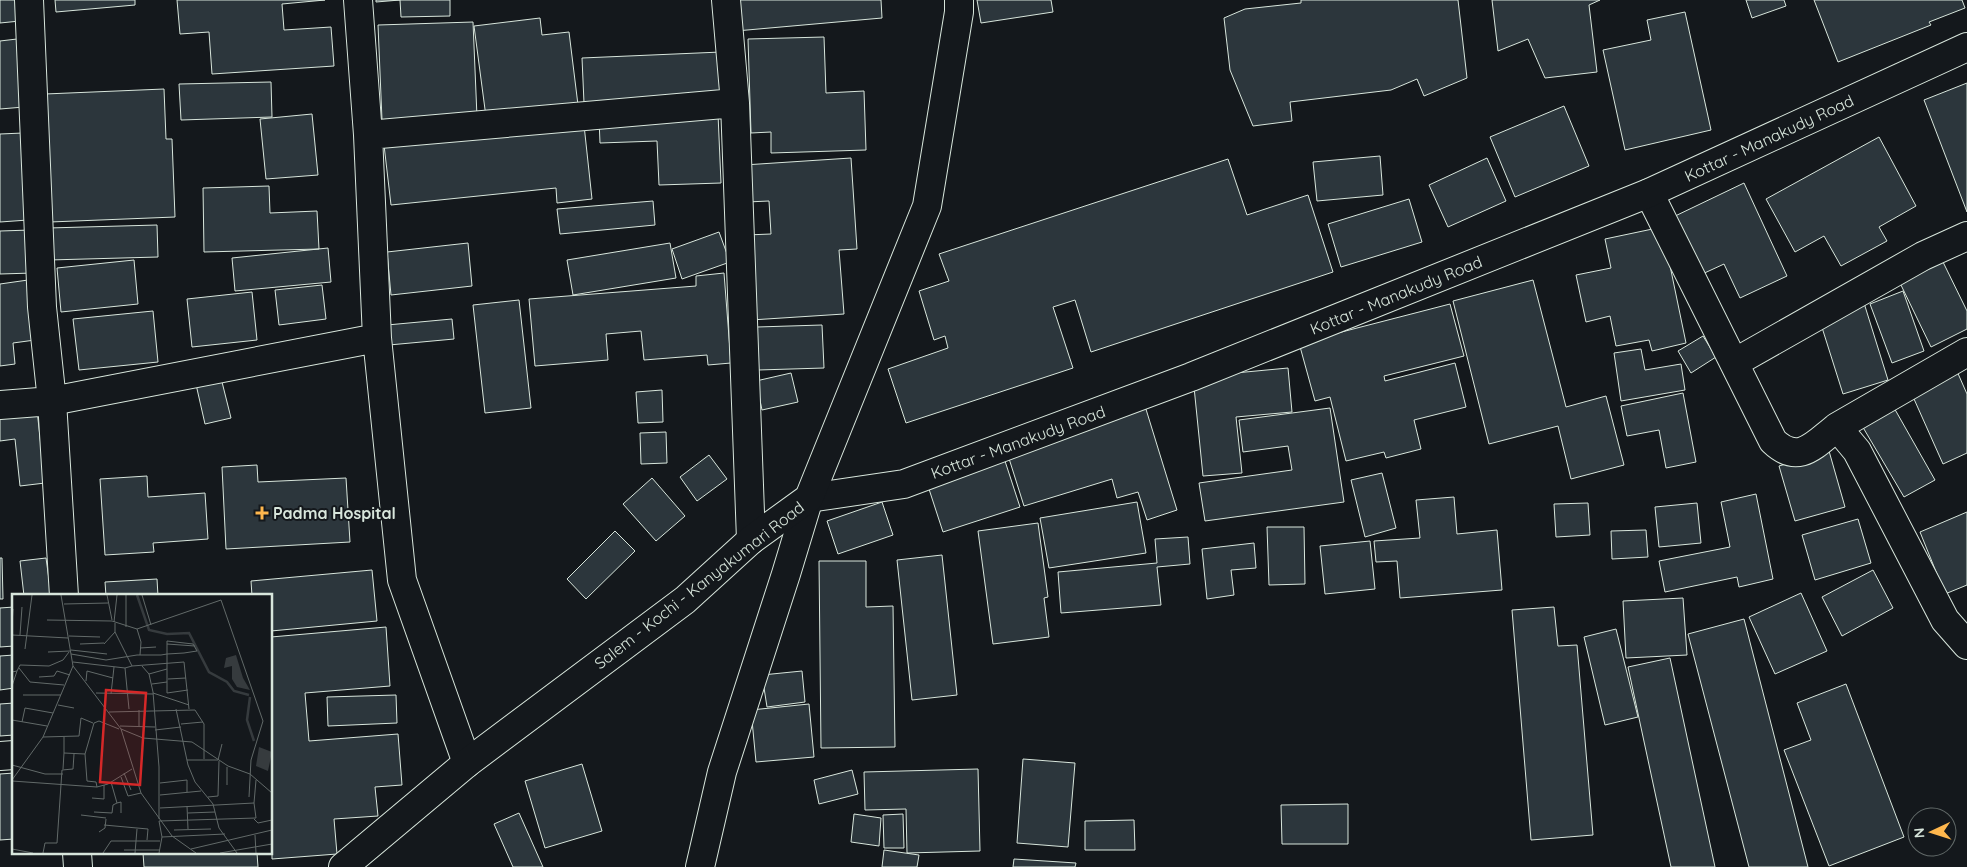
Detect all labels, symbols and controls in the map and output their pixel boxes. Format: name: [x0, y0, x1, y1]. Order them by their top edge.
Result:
street label: Kottar - Manakudy Road: [1681, 90, 1857, 186]
street label: Kottar - Manakudy Road: [1307, 251, 1485, 339]
street label: Kottar - Manakudy Road: [928, 401, 1108, 483]
street label: Salem - Kochi - Kanyakumari Road: [590, 497, 808, 673]
place label: Padma Hospital: [273, 503, 396, 523]
marker: Padma Hospital: [255, 506, 269, 520]
inset map: [12, 594, 272, 854]
north arrow: [1907, 807, 1957, 857]
text: N: [1910, 827, 1928, 839]

